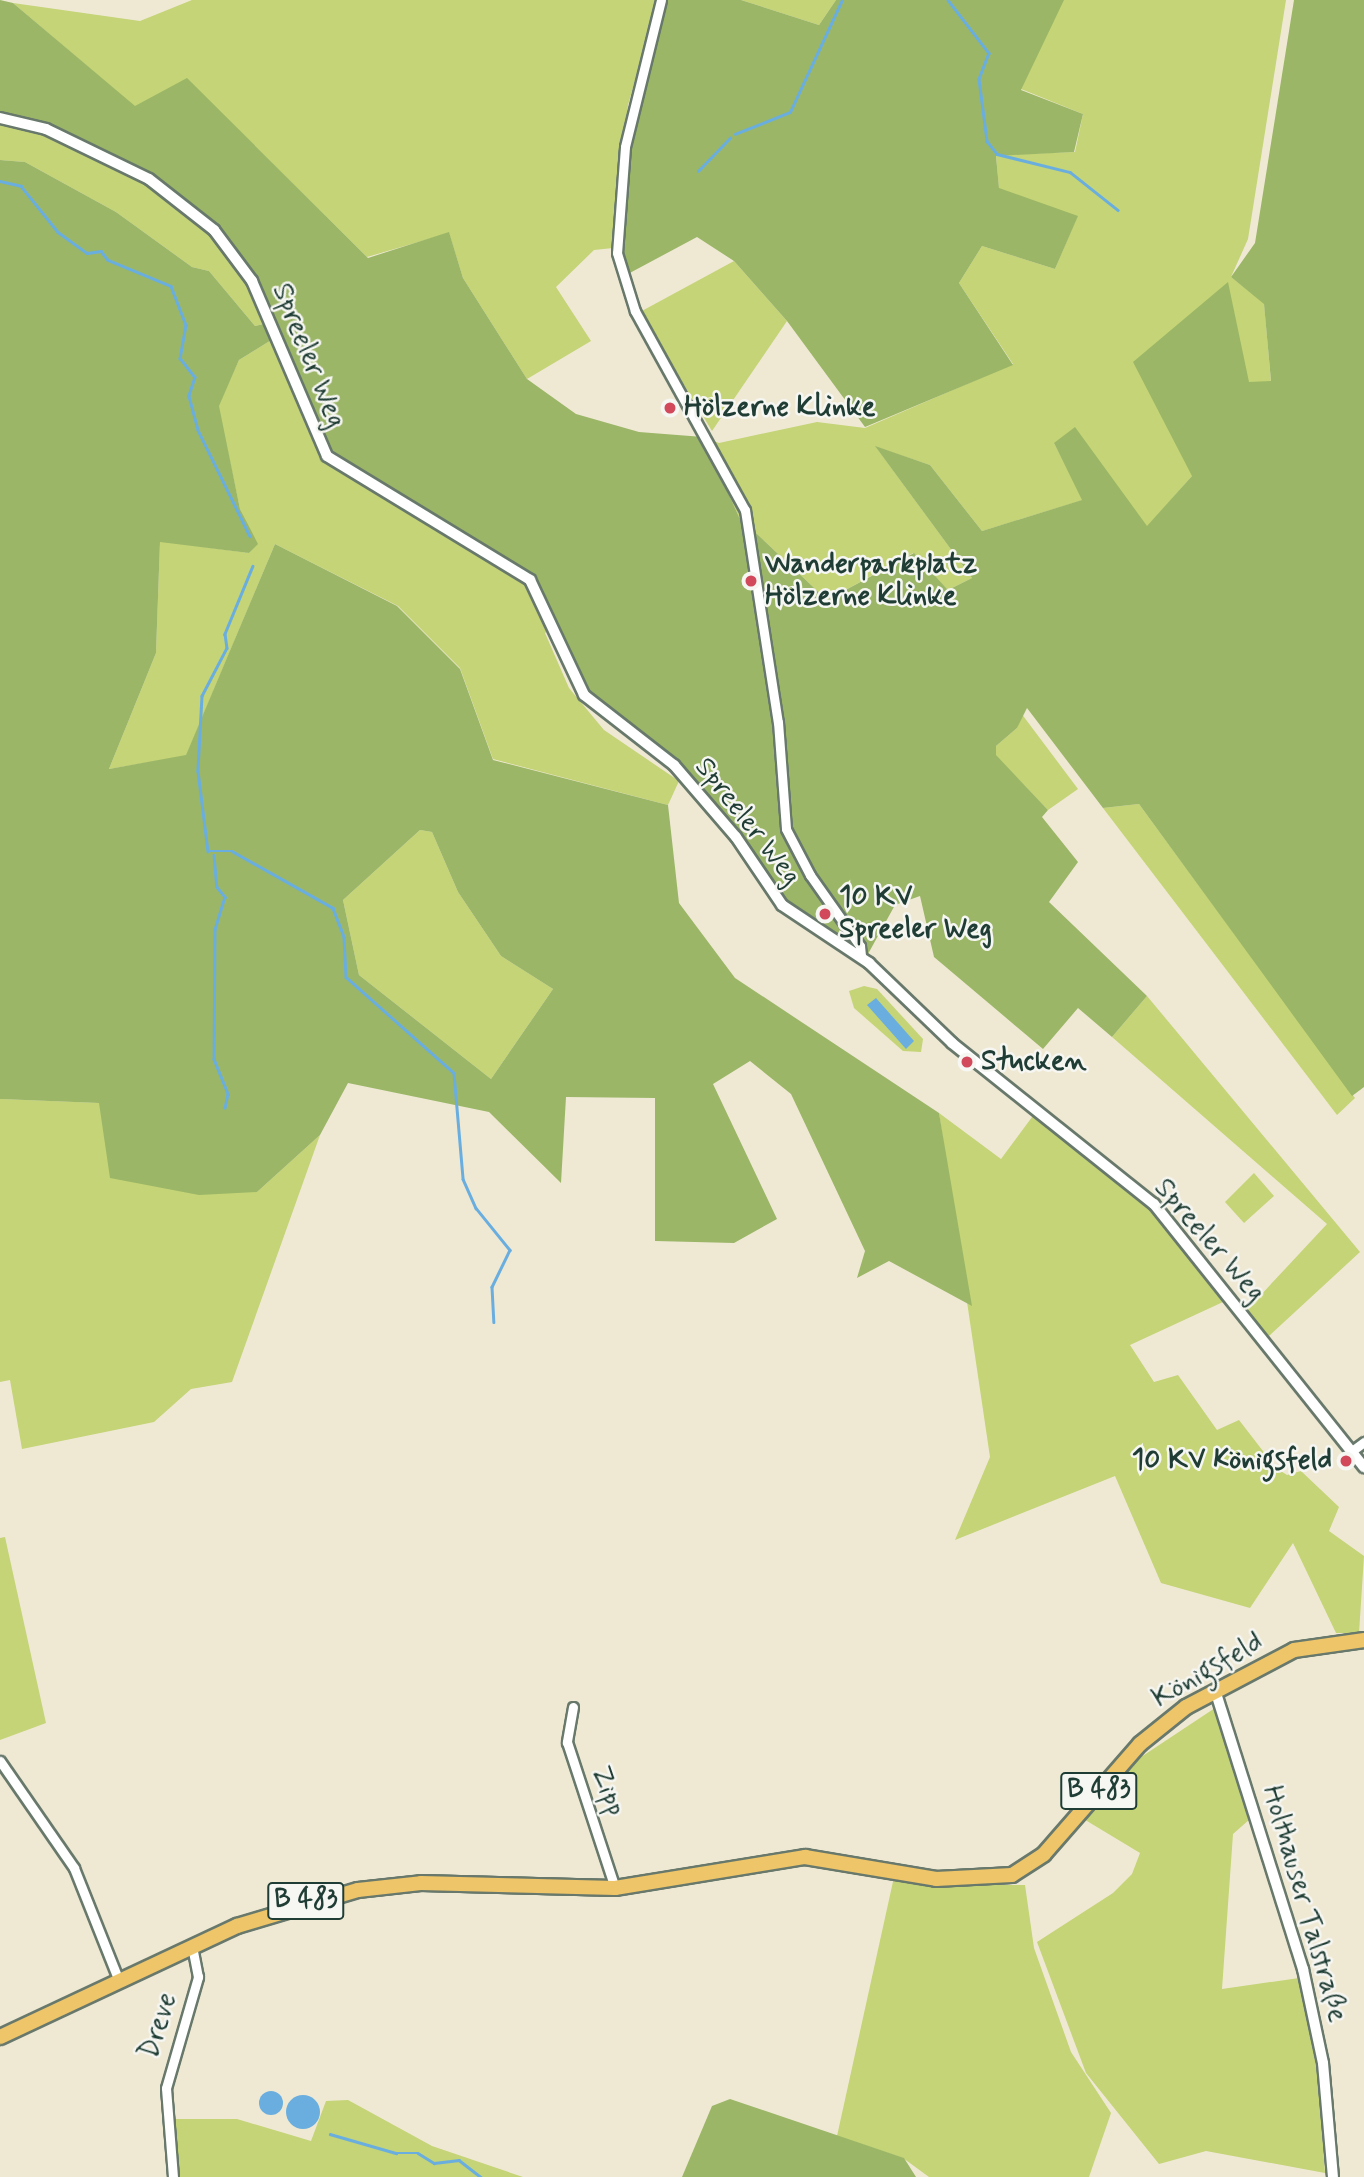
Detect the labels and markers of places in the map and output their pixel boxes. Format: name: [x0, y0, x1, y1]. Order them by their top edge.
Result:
place label: Hölzerne Klinke: [684, 391, 876, 425]
marker: Hölzerne Klinke: [662, 400, 678, 416]
place label: Wanderparkplatz Hölzerne Klinke: [765, 548, 977, 614]
marker: Wanderparkplatz Hölzerne Klinke: [743, 573, 759, 589]
place label: 10 KV Spreeler Weg: [839, 881, 995, 947]
marker: 10 KV Spreeler Weg: [817, 906, 833, 922]
place label: Stucken: [981, 1045, 1086, 1079]
marker: Stucken: [959, 1054, 975, 1070]
place label: 10 KV Königsfeld: [1128, 1444, 1332, 1478]
marker: 10 KV Königsfeld: [1338, 1453, 1354, 1469]

